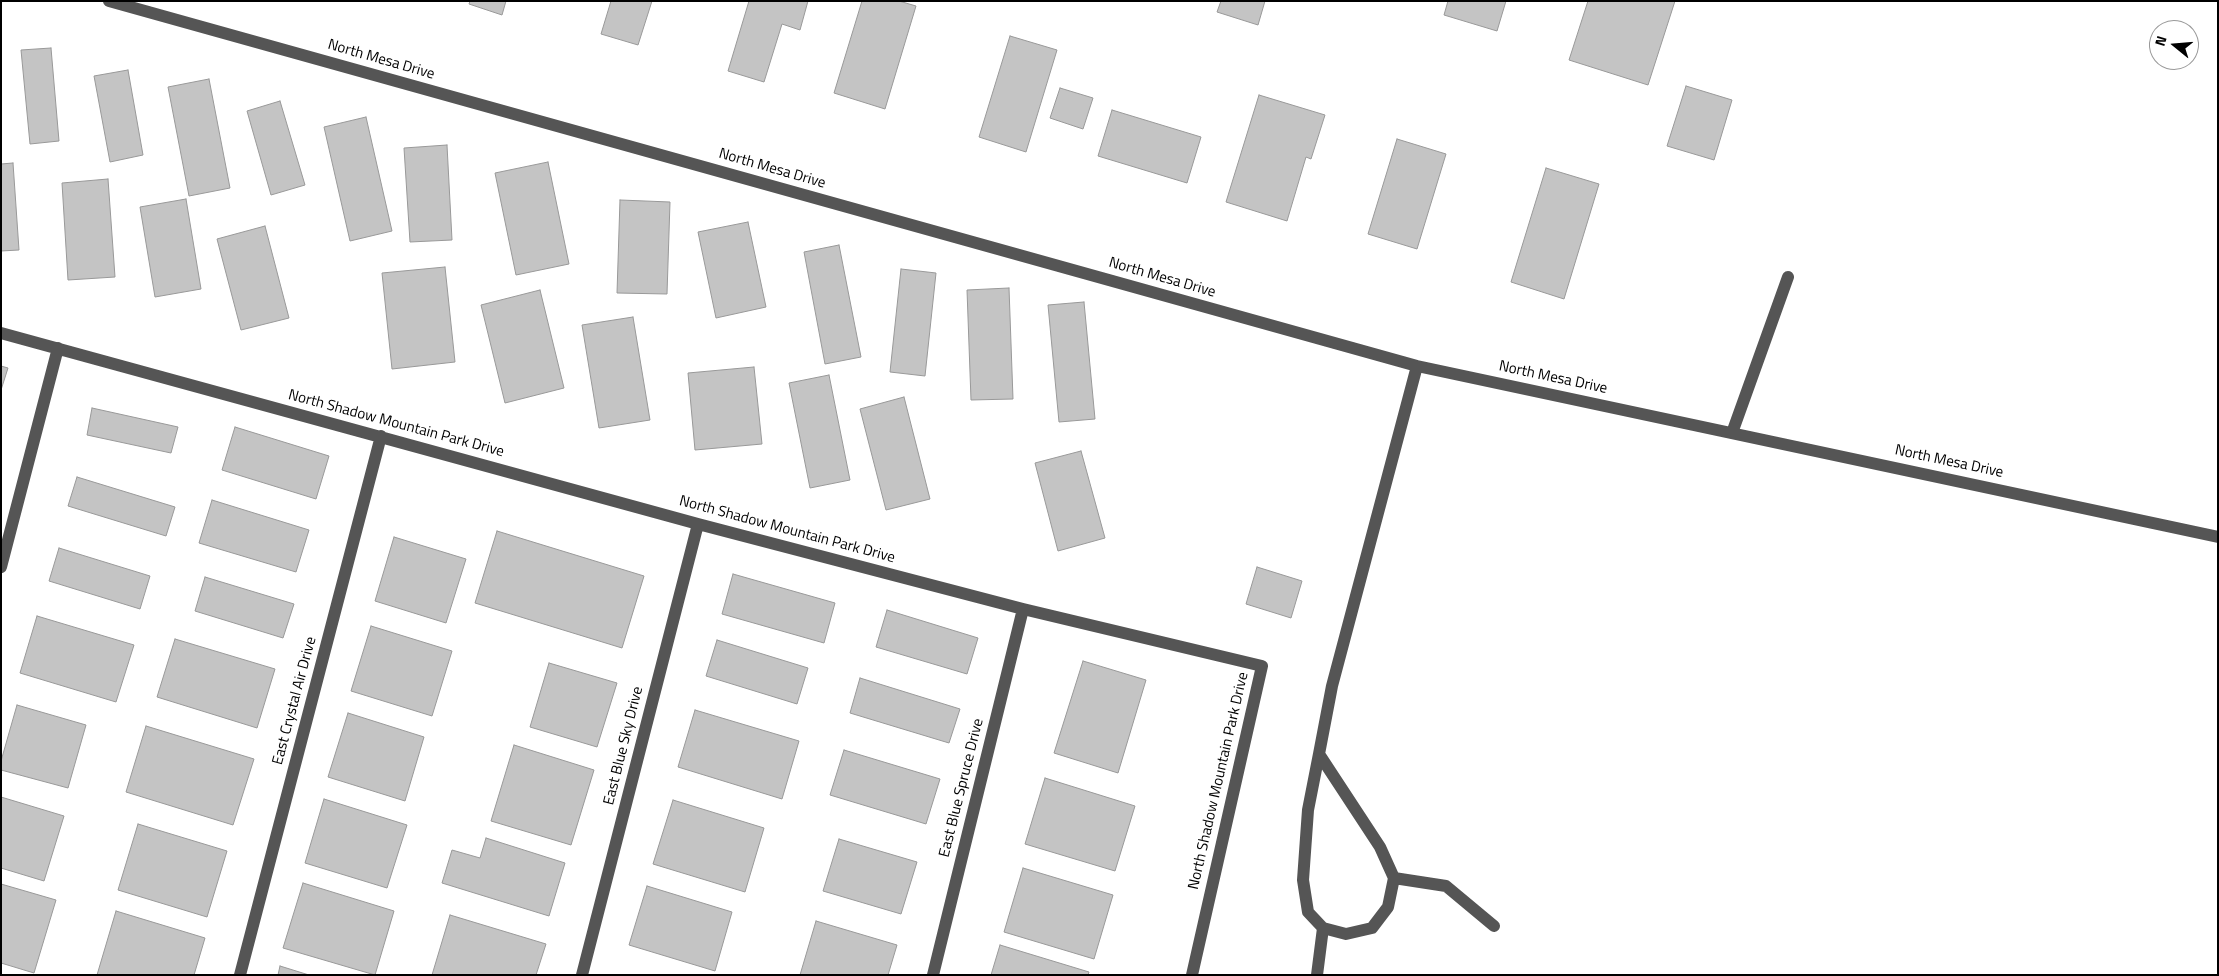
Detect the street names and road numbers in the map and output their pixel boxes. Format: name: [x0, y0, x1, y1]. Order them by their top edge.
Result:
street label: North Mesa Drive: [325, 36, 437, 84]
street label: North Mesa Drive: [716, 145, 828, 193]
street label: North Mesa Drive: [1106, 254, 1218, 302]
street label: North Mesa Drive: [1497, 358, 1609, 398]
street label: North Shadow Mountain Park Drive: [286, 386, 506, 462]
street label: North Mesa Drive: [1893, 442, 2005, 482]
street label: North Shadow Mountain Park Drive: [677, 492, 897, 568]
street label: East Crystal Air Drive: [269, 635, 321, 767]
street label: North Shadow Mountain Park Drive: [1185, 670, 1253, 892]
street label: East Blue Sky Drive: [601, 685, 647, 807]
street label: East Blue Spruce Drive: [936, 717, 988, 859]

